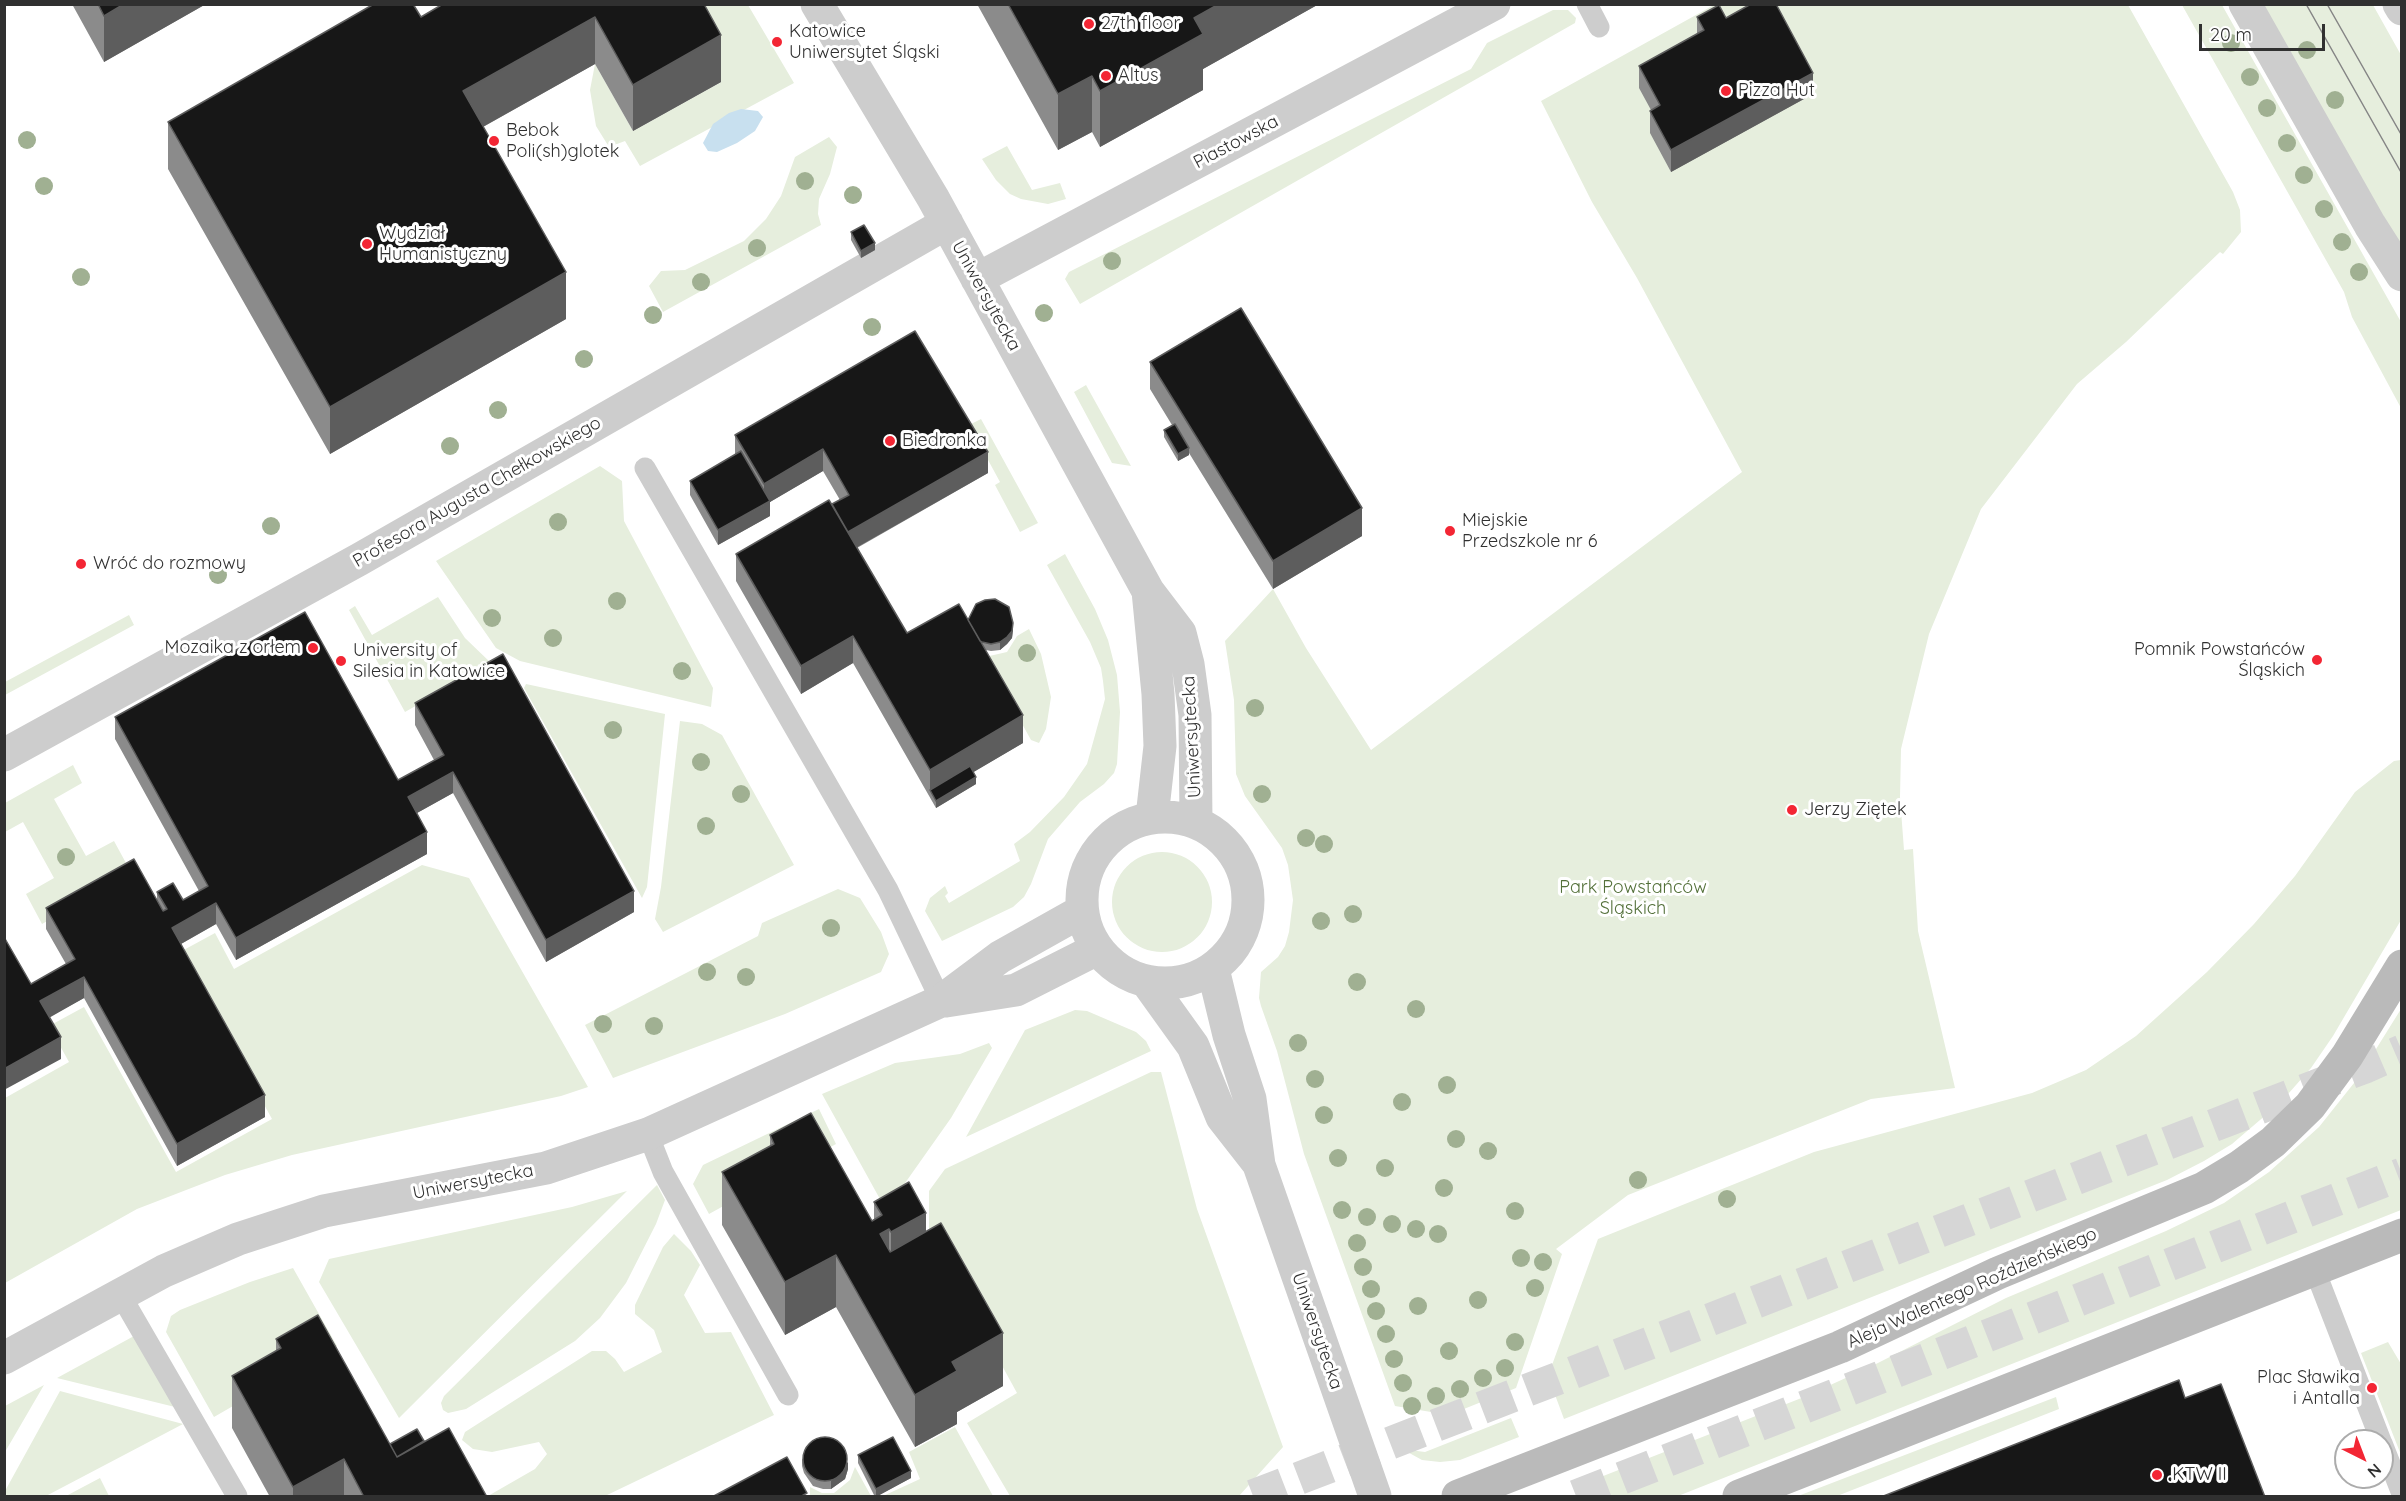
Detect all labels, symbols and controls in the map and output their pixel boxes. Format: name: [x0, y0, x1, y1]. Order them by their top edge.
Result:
scale bar: [2202, 12, 2328, 50]
place label: 27th floor: [1101, 13, 1180, 35]
marker: 27th floor: [1082, 17, 1096, 31]
place label: Katowice Uniwersytet Śląski: [789, 21, 940, 63]
text: 20 m: [2210, 23, 2252, 46]
marker: Katowice Uniwersytet Śląski: [770, 35, 784, 49]
place label: Altus: [1118, 65, 1159, 87]
marker: Altus: [1099, 69, 1113, 83]
place label: Pizza Hut: [1738, 80, 1815, 102]
marker: Pizza Hut: [1719, 84, 1733, 98]
street label: Piastowska: [1190, 111, 1282, 173]
place label: Bebok Poli(sh)glotek: [506, 120, 619, 162]
marker: Bebok Poli(sh)glotek: [487, 134, 501, 148]
place label: Wydział Humanistyczny: [379, 223, 507, 266]
marker: Wydział Humanistyczny: [360, 237, 374, 251]
street label: Uniwersytecka: [947, 237, 1025, 355]
street label: Profesora Augusta Chełkowskiego: [349, 412, 605, 572]
place label: Biedronka: [902, 430, 987, 452]
marker: Biedronka: [883, 434, 897, 448]
place label: Miejskie Przedszkole nr 6: [1462, 510, 1597, 552]
marker: Miejskie Przedszkole nr 6: [1443, 524, 1457, 538]
place label: Wróć do rozmowy: [93, 553, 246, 575]
marker: Wróć do rozmowy: [74, 557, 88, 571]
place label: Mozaika z orłem: [165, 637, 301, 659]
place label: Pomnik Powstańców Śląskich: [2134, 639, 2305, 682]
place label: University of Silesia in Katowice: [353, 640, 505, 682]
marker: Mozaika z orłem: [306, 641, 320, 655]
marker: Pomnik Powstańców Śląskich: [2310, 653, 2324, 667]
marker: University of Silesia in Katowice: [334, 654, 348, 668]
street label: Uniwersytecka: [1178, 675, 1206, 799]
place label: Jerzy Ziętek: [1804, 799, 1907, 821]
marker: Jerzy Ziętek: [1785, 803, 1799, 817]
park label: Park Powstańców Śląskich: [1559, 877, 1707, 920]
street label: Uniwersytecka: [411, 1160, 535, 1204]
street label: Aleja Walentego Roździeńskiego: [1844, 1223, 2100, 1353]
street label: Uniwersytecka: [1287, 1270, 1347, 1392]
place label: Plac Sławika i Antalla: [2257, 1367, 2360, 1410]
marker: Plac Sławika i Antalla: [2365, 1381, 2379, 1395]
north arrow: [2334, 1429, 2394, 1489]
text: N: [2364, 1460, 2386, 1482]
place label: .KTW II: [2169, 1464, 2227, 1486]
marker: .KTW II: [2150, 1468, 2164, 1482]

